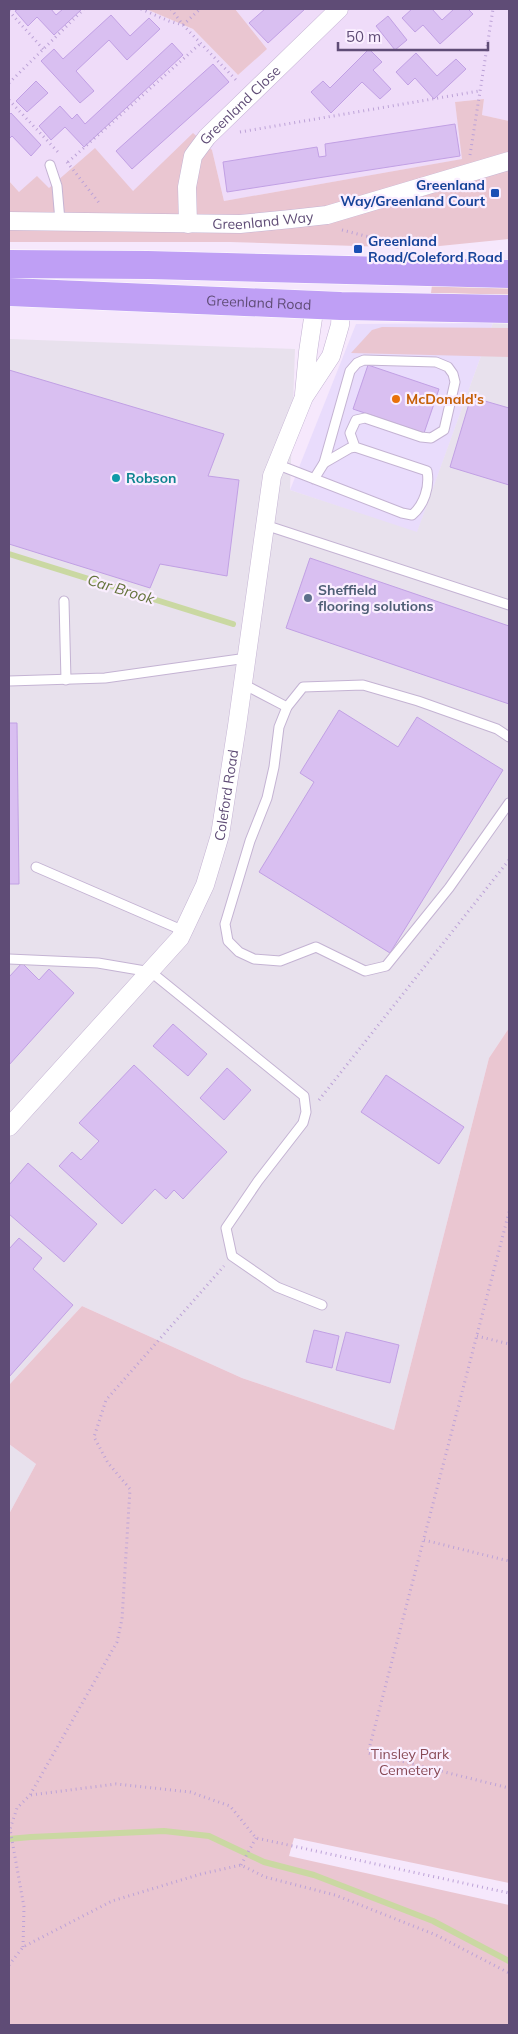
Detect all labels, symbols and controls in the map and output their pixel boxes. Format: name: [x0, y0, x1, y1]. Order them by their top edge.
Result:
scale bar: [338, 20, 488, 52]
text: 50 m: [346, 27, 381, 46]
street label: Greenland Close: [195, 62, 284, 148]
place label: Greenland Way/Greenland Court: [340, 176, 486, 210]
marker: Greenland Way/Greenland Court: [489, 187, 501, 199]
street label: Greenland Way: [212, 208, 315, 233]
place label: Greenland Road/Coleford Road: [368, 232, 503, 266]
marker: Greenland Road/Coleford Road: [352, 243, 364, 255]
street label: Greenland Road: [206, 291, 312, 314]
place label: McDonald's: [406, 390, 484, 408]
marker: McDonald's: [390, 393, 402, 405]
place label: Robson: [126, 469, 176, 487]
marker: Robson: [110, 472, 122, 484]
water label: Car Brook: [85, 570, 158, 609]
place label: Sheffield flooring solutions: [318, 581, 434, 615]
marker: Sheffield flooring solutions: [302, 592, 314, 604]
street label: Coleford Road: [210, 748, 242, 843]
park label: Tinsley Park Cemetery: [371, 1745, 450, 1779]

